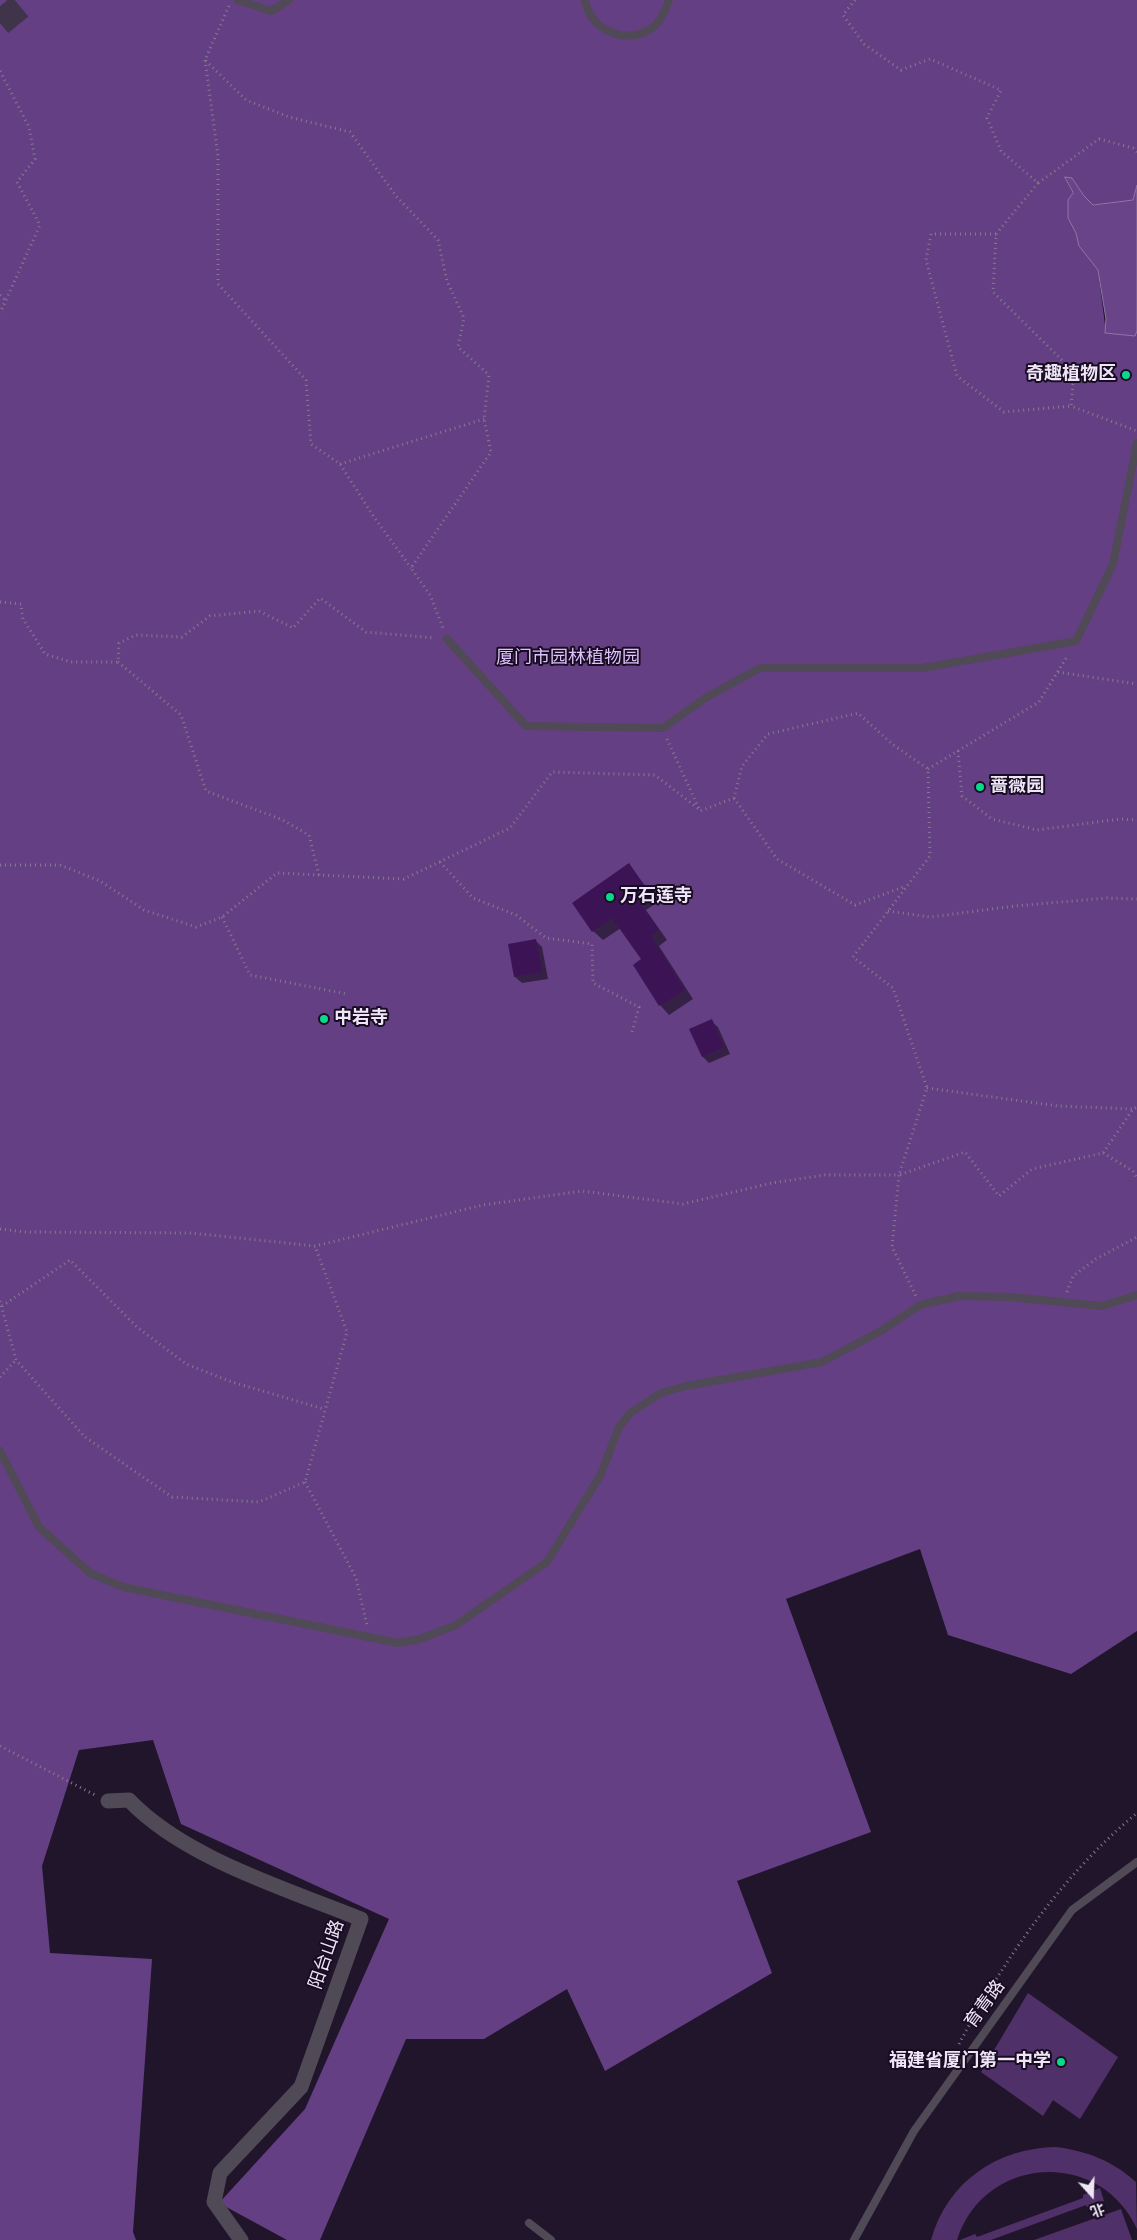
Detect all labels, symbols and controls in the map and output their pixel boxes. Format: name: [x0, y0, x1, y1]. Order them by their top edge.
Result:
place label: 奇趣植物区: [1026, 364, 1116, 386]
marker: 奇趣植物区: [1120, 369, 1132, 381]
park label: 厦门市园林植物园: [496, 648, 640, 670]
place label: 蔷薇园: [990, 776, 1044, 798]
marker: 蔷薇园: [974, 781, 986, 793]
place label: 万石莲寺: [620, 886, 692, 908]
marker: 万石莲寺: [604, 891, 616, 903]
place label: 中岩寺: [334, 1008, 388, 1030]
marker: 中岩寺: [318, 1013, 330, 1025]
street label: 阳台山路: [306, 1917, 350, 1993]
street label: 育青路: [961, 1977, 1011, 2033]
place label: 福建省厦门第一中学: [889, 2051, 1051, 2073]
marker: 福建省厦门第一中学: [1055, 2056, 1067, 2068]
north arrow: [1067, 2170, 1117, 2220]
text: 北: [1087, 2197, 1107, 2221]

